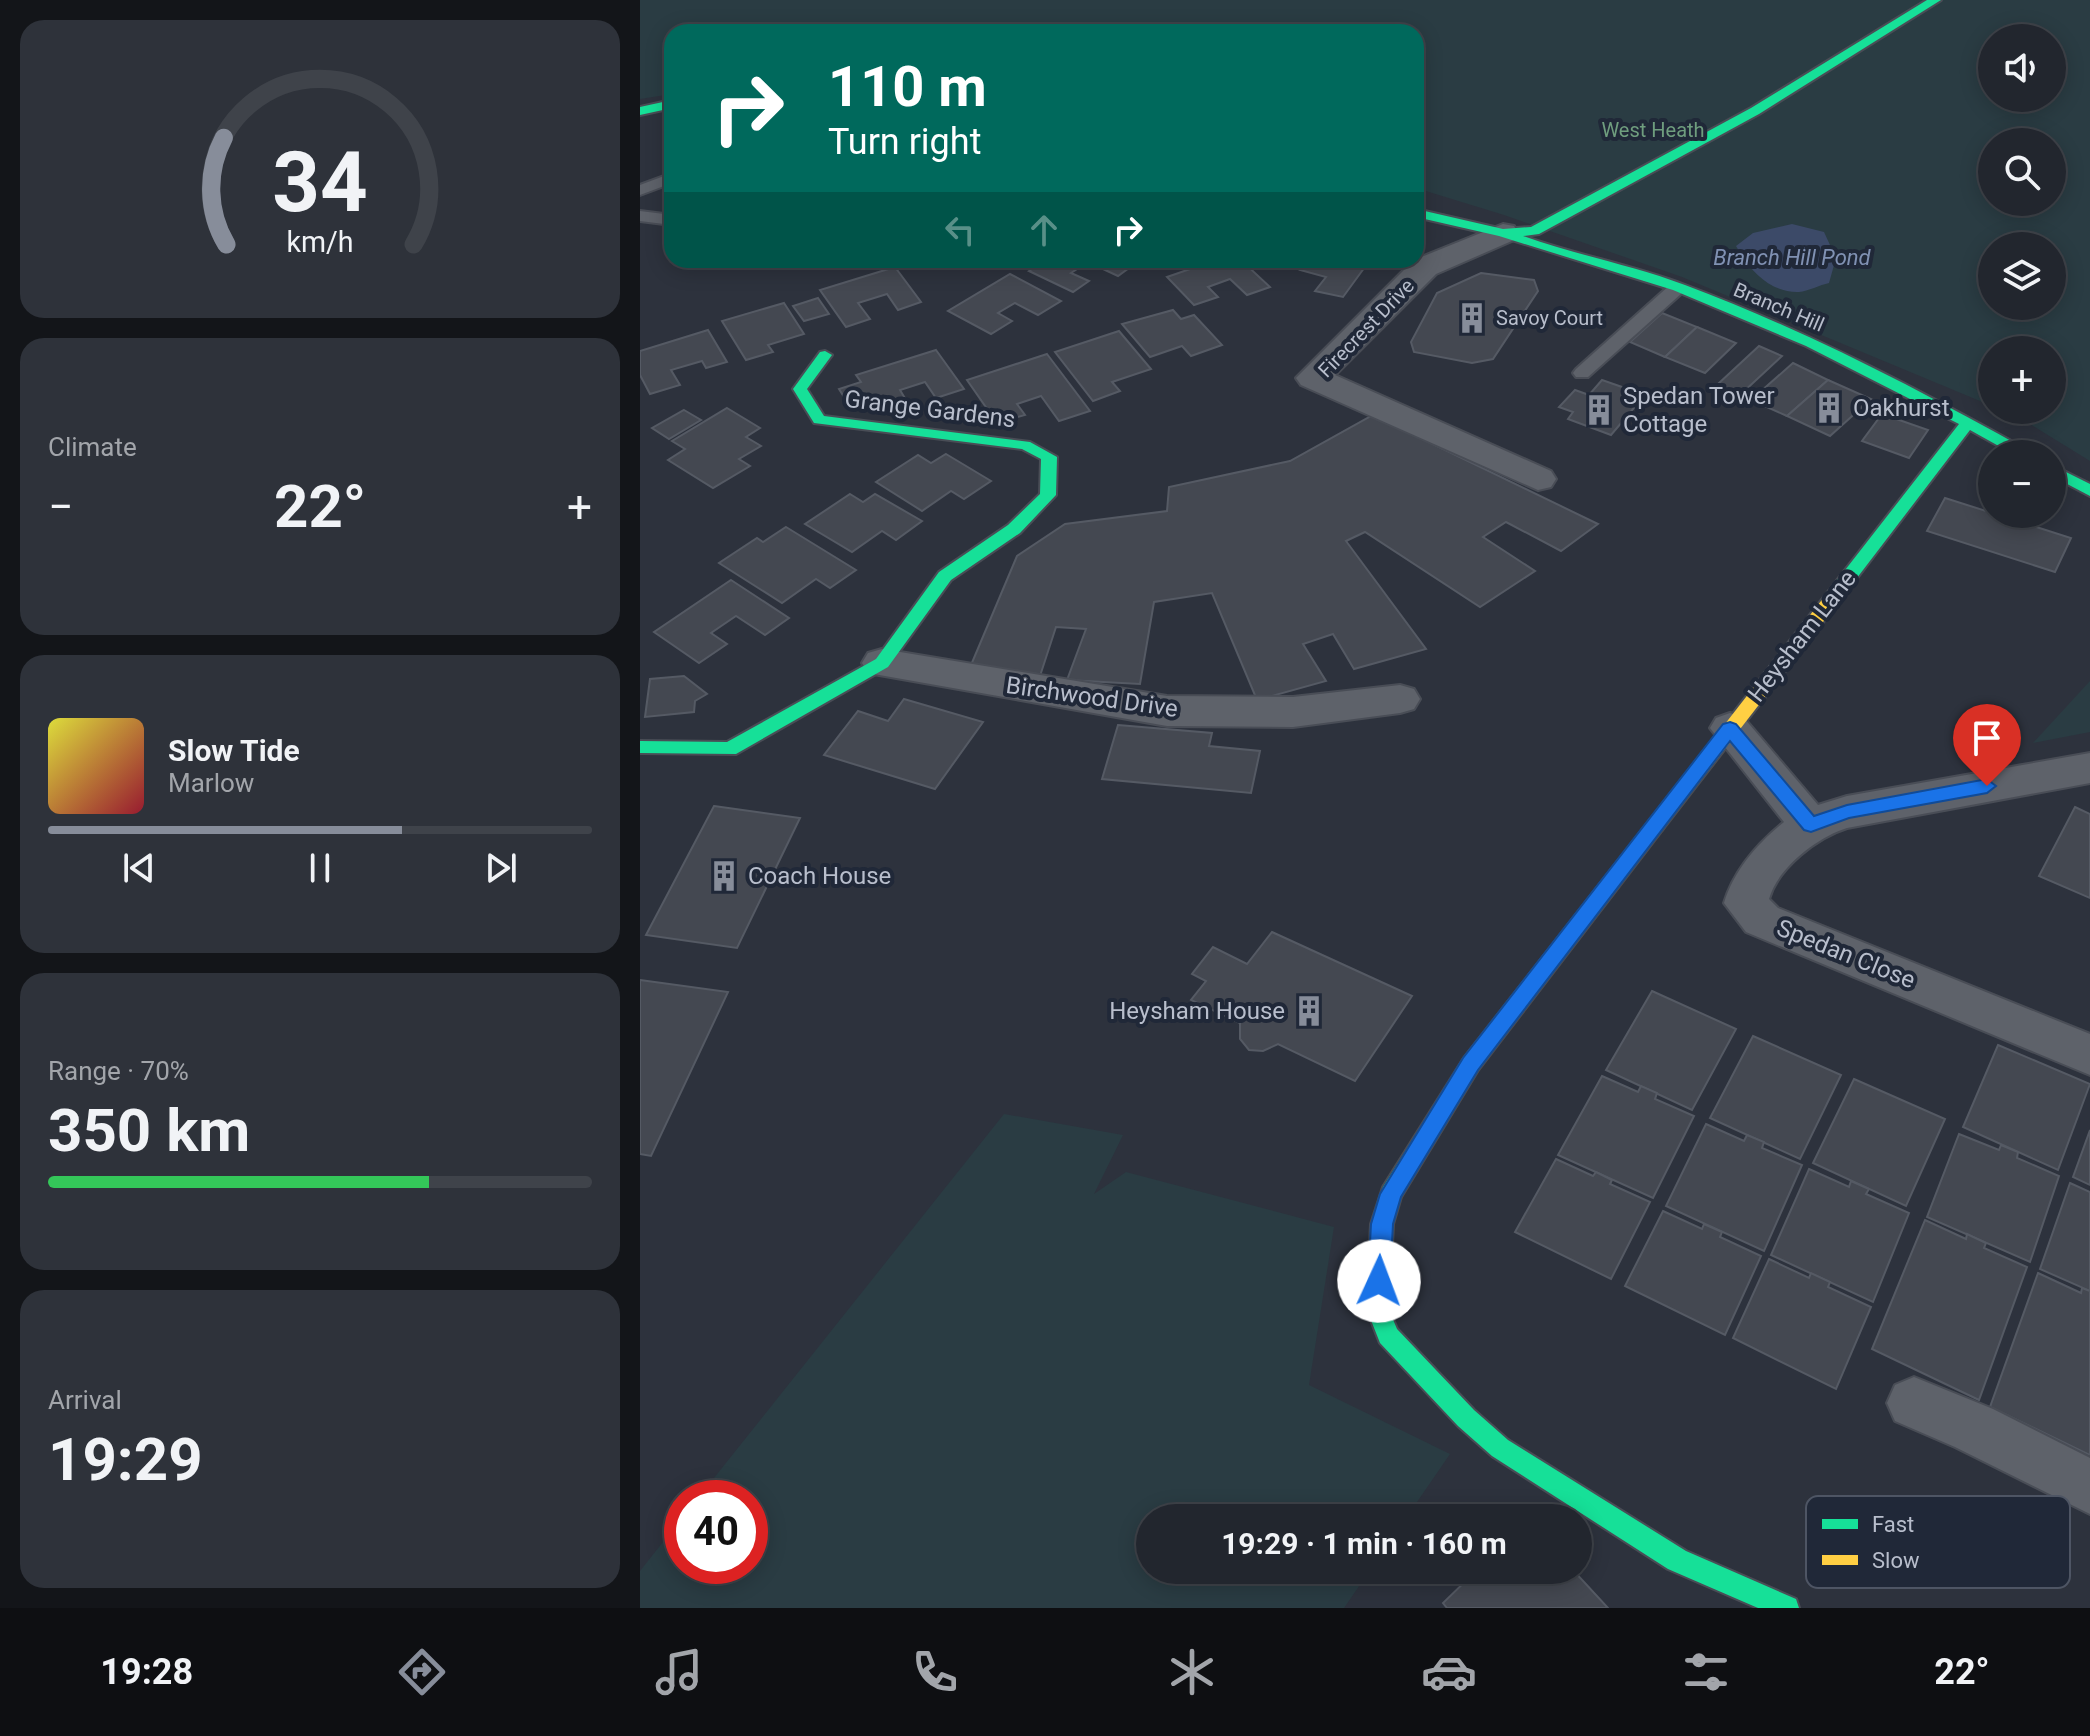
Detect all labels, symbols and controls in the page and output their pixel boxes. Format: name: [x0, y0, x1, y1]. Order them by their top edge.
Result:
map controls: [1978, 24, 2066, 528]
button: sound: [1978, 24, 2066, 112]
text: 110 m: [828, 54, 987, 120]
icon: right: [696, 56, 800, 160]
park label: West Heath: [1601, 118, 1705, 142]
text: Turn right: [828, 121, 981, 163]
button: search: [1978, 128, 2066, 216]
text: 34: [272, 133, 368, 230]
icon: left: [938, 208, 982, 252]
icon: ahead: [1022, 208, 1066, 252]
icon: right: [1106, 208, 1150, 252]
text: km/h: [286, 225, 354, 259]
button: layers: [1978, 232, 2066, 320]
water label: Branch Hill Pond: [1713, 245, 1872, 270]
street label: Firecrest Drive: [1313, 274, 1419, 382]
street label: Branch Hill: [1730, 277, 1828, 337]
building icon: Savoy Court: [1455, 301, 1489, 335]
place label: Savoy Court: [1496, 306, 1603, 330]
button: +: [1978, 336, 2066, 424]
place label: Spedan Tower Cottage: [1623, 382, 1775, 438]
street label: Grange Gardens: [843, 385, 1017, 433]
building icon: Oakhurst: [1812, 391, 1846, 425]
building icon: Spedan Tower Cottage: [1582, 393, 1616, 427]
place label: Oakhurst: [1853, 394, 1950, 422]
text: Climate: [48, 432, 137, 462]
button: −: [1978, 440, 2066, 528]
text: 22°: [274, 471, 366, 542]
text: −: [48, 481, 73, 533]
text: +: [567, 481, 592, 533]
street label: Heysham Lane: [1742, 565, 1862, 707]
street label: Birchwood Drive: [1004, 671, 1180, 723]
pin: [1953, 704, 2021, 786]
icon: arrive: [1965, 716, 2009, 760]
text: Slow Tide: [168, 733, 300, 768]
text: Marlow: [168, 768, 254, 798]
icon: previous: [117, 846, 161, 890]
icon: pause: [298, 846, 342, 890]
icon: next: [479, 846, 523, 890]
building icon: Coach House: [707, 859, 741, 893]
place label: Coach House: [748, 862, 891, 890]
street label: Spedan Close: [1773, 914, 1919, 994]
building icon: Heysham House: [1292, 994, 1326, 1028]
place label: Heysham House: [1109, 997, 1285, 1025]
text: Range · 70%: [48, 1056, 189, 1086]
text: 350 km: [48, 1095, 250, 1166]
position arrow: [1337, 1239, 1421, 1323]
text: Arrival: [48, 1385, 122, 1415]
text: 19:29: [48, 1424, 203, 1495]
speed limit sign: 40: [664, 1480, 768, 1584]
legend: [1806, 1496, 2070, 1588]
text: Fast: [1872, 1512, 1914, 1537]
text: 19:29 · 1 min · 160 m: [1221, 1526, 1507, 1561]
text: Slow: [1872, 1548, 1920, 1573]
icon: directions: [394, 1644, 450, 1700]
icon: music: [651, 1644, 707, 1700]
icon: phone: [907, 1644, 963, 1700]
icon: climate: [1164, 1644, 1220, 1700]
icon: car: [1421, 1644, 1477, 1700]
icon: filters: [1678, 1644, 1734, 1700]
text: 19:28: [100, 1651, 193, 1693]
text: 22°: [1934, 1651, 1990, 1693]

